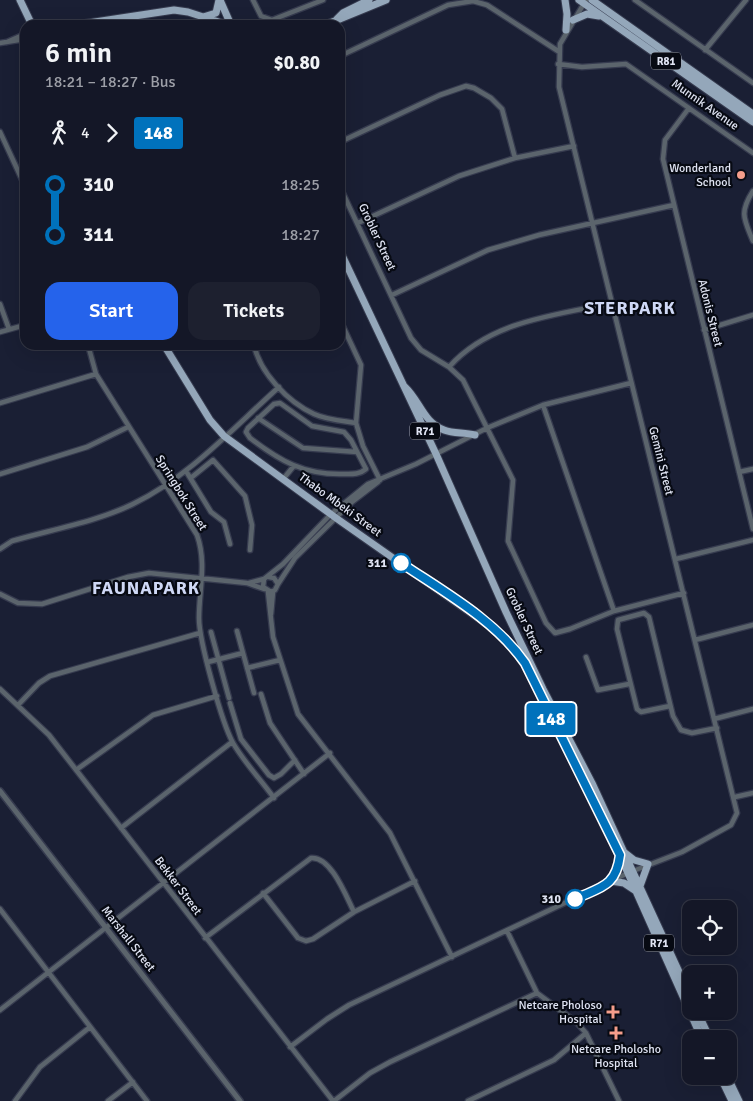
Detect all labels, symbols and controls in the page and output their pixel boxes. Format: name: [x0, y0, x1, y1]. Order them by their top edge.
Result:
text: 6 min: [45, 36, 112, 70]
text: $0.80: [274, 51, 320, 75]
road number: R81: [651, 52, 681, 70]
text: 18:21 – 18:27 · Bus: [45, 72, 176, 92]
street label: Munnik Avenue: [668, 76, 742, 134]
icon: walk: [45, 119, 73, 147]
icon: forward: [98, 119, 126, 147]
text: 148: [144, 122, 173, 144]
text: 4: [81, 123, 90, 143]
place label: Wonderland School: [669, 161, 731, 190]
marker: Wonderland School: [735, 169, 747, 181]
text: 310: [83, 173, 114, 197]
text: 18:25: [281, 175, 320, 195]
street label: Grobler Street: [355, 201, 399, 273]
text: 311: [83, 223, 114, 247]
text: 18:27: [281, 225, 320, 245]
street label: Adonis Street: [694, 278, 726, 348]
button: Start: [45, 282, 178, 340]
button: Tickets: [188, 282, 320, 340]
district label: STERPARK: [584, 297, 676, 319]
road number: R71: [410, 422, 440, 440]
street label: Gemini Street: [645, 425, 677, 497]
street label: Springbok Street: [152, 452, 210, 534]
street label: Thabo Mbeki Street: [296, 470, 384, 540]
marker: 311: [391, 553, 411, 573]
place label: 311: [368, 556, 388, 571]
district label: FAUNAPARK: [92, 577, 200, 599]
street label: Grobler Street: [502, 585, 546, 657]
line badge: 148: [522, 703, 580, 735]
text: 148: [536, 708, 566, 730]
street label: Bekker Street: [151, 854, 205, 918]
marker: 310: [565, 889, 585, 909]
place label: 310: [542, 892, 562, 907]
map controls: [682, 900, 737, 1085]
button: locate: [682, 900, 737, 955]
street label: Marshall Street: [98, 903, 158, 975]
road number: R71: [644, 934, 674, 951]
button: +: [682, 965, 737, 1020]
place label: Netcare Pholoso Hospital: [518, 998, 602, 1027]
marker: Netcare Pholoso Hospital: [606, 1005, 620, 1019]
marker: Netcare Pholosho Hospital: [609, 1026, 623, 1040]
button: −: [682, 1030, 737, 1085]
place label: Netcare Pholosho Hospital: [571, 1042, 661, 1071]

